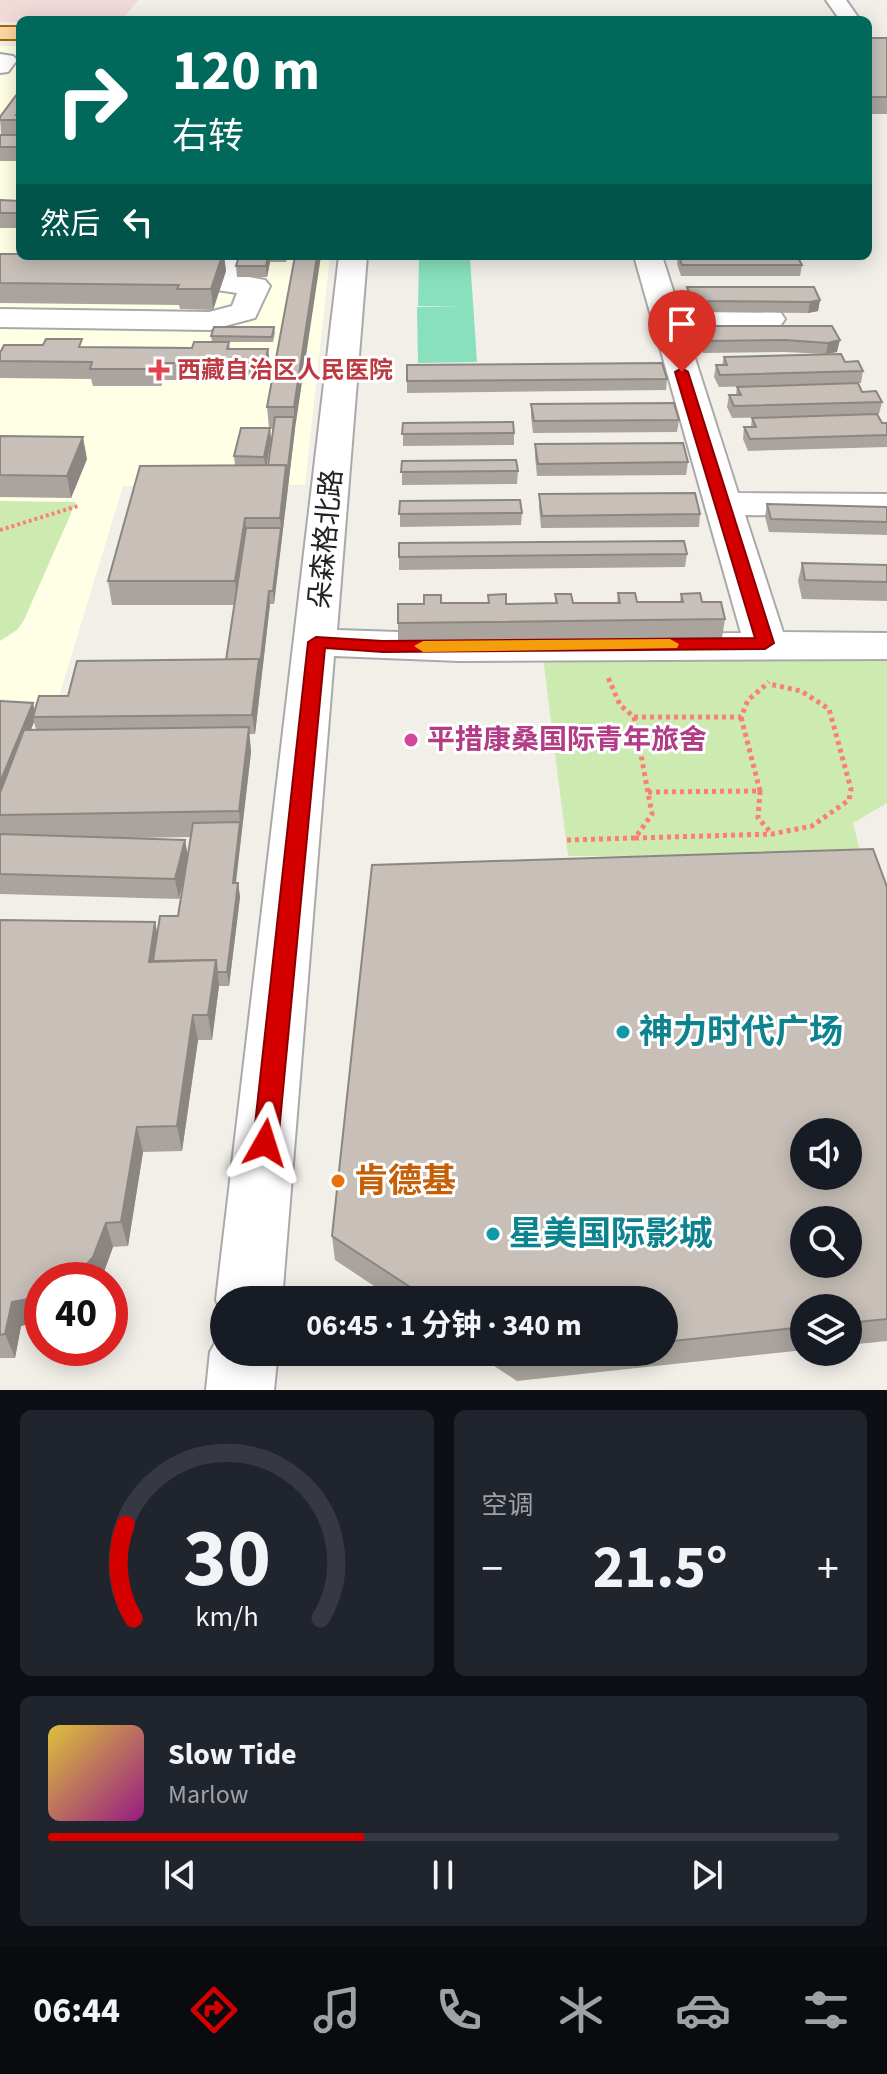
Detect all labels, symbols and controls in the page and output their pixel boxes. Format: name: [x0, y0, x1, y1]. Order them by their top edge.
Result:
text: 120 m: [172, 32, 320, 111]
icon: right: [40, 48, 144, 152]
text: 右转: [172, 111, 244, 162]
icon: left: [116, 200, 160, 244]
text: 然后: [40, 203, 100, 246]
pin: [648, 290, 716, 372]
icon: arrive: [660, 302, 704, 346]
place label: 西藏自治区人民医院: [177, 353, 393, 388]
marker: 西藏自治区人民医院: [148, 359, 170, 381]
street label: 朵森格北路: [300, 468, 352, 610]
place label: 平措康桑国际青年旅舍: [427, 720, 707, 760]
marker: 平措康桑国际青年旅舍: [402, 731, 420, 749]
place label: 神力时代广场: [639, 1008, 843, 1057]
marker: 神力时代广场: [614, 1023, 632, 1041]
position arrow: [223, 1101, 307, 1185]
map controls: [790, 1118, 862, 1366]
button: sound: [790, 1118, 862, 1190]
place label: 肯德基: [354, 1157, 456, 1206]
marker: 肯德基: [329, 1172, 347, 1190]
button: search: [790, 1206, 862, 1278]
place label: 星美国际影城: [509, 1210, 713, 1259]
marker: 星美国际影城: [484, 1225, 502, 1243]
speed limit sign: 40: [24, 1262, 128, 1366]
button: layers: [790, 1294, 862, 1366]
text: 06:45 · 1 分钟 · 340 m: [306, 1304, 582, 1347]
text: 空调: [482, 1487, 534, 1524]
text: 30: [183, 1500, 271, 1618]
text: 21.5°: [593, 1526, 728, 1611]
text: −: [482, 1538, 503, 1601]
text: +: [817, 1538, 839, 1601]
text: km/h: [195, 1597, 258, 1637]
text: Slow Tide: [168, 1733, 297, 1776]
text: Marlow: [168, 1776, 248, 1813]
icon: previous: [158, 1853, 202, 1897]
icon: pause: [421, 1853, 465, 1897]
icon: next: [685, 1853, 729, 1897]
icon: directions: [186, 1982, 242, 2038]
icon: music: [309, 1982, 365, 2038]
icon: phone: [431, 1982, 487, 2038]
icon: climate: [553, 1982, 609, 2038]
icon: car: [675, 1982, 731, 2038]
icon: filters: [798, 1982, 854, 2038]
text: 06:44: [33, 1985, 120, 2036]

